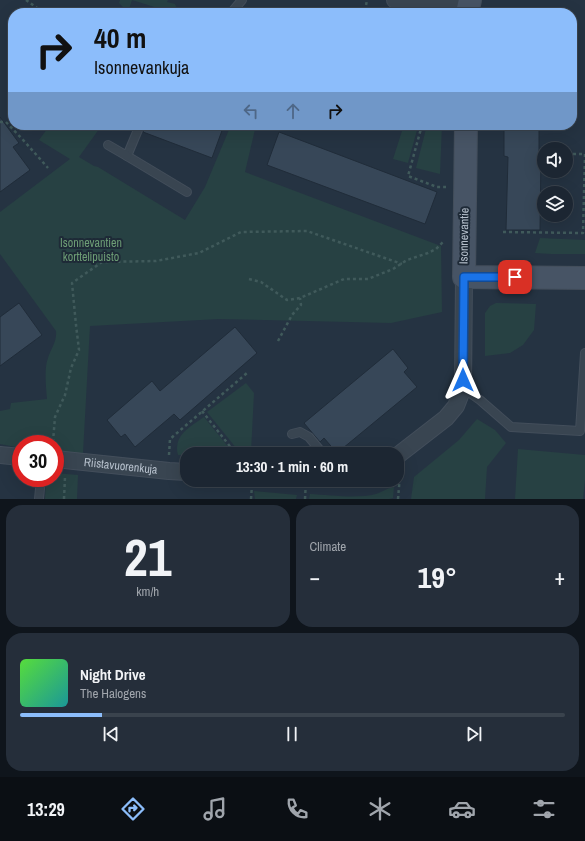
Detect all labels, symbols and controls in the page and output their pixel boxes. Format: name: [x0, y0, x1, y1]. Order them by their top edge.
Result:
text: 40 m: [94, 19, 146, 57]
icon: right: [28, 24, 80, 76]
text: Isonnevankuja: [94, 55, 189, 80]
icon: left: [240, 100, 262, 122]
icon: ahead: [282, 100, 304, 122]
icon: right: [324, 100, 346, 122]
map controls: [537, 142, 573, 222]
button: sound: [537, 142, 573, 178]
button: layers: [537, 186, 573, 222]
street label: Isonnevantie: [456, 208, 472, 264]
park label: Isonnevantien korttelipuisto: [60, 235, 122, 265]
pin: [498, 260, 532, 294]
icon: arrive: [504, 266, 526, 288]
position arrow: [442, 359, 484, 401]
speed limit sign: 30: [12, 435, 64, 487]
street label: Riistavuorenkuja: [83, 454, 159, 478]
text: 13:30 · 1 min · 60 m: [236, 456, 348, 477]
text: 21: [124, 522, 171, 592]
text: Climate: [310, 538, 346, 555]
text: 19°: [418, 557, 457, 597]
text: −: [310, 562, 320, 592]
text: +: [554, 562, 565, 592]
text: km/h: [136, 583, 159, 600]
text: Night Drive: [80, 664, 146, 685]
text: The Halogens: [80, 685, 146, 702]
icon: previous: [100, 723, 122, 745]
icon: pause: [281, 723, 303, 745]
icon: next: [463, 723, 485, 745]
icon: directions: [119, 795, 147, 823]
icon: music: [201, 795, 229, 823]
icon: phone: [283, 795, 311, 823]
icon: climate: [366, 795, 394, 823]
icon: car: [448, 795, 476, 823]
icon: filters: [530, 795, 558, 823]
text: 13:29: [27, 797, 65, 822]

